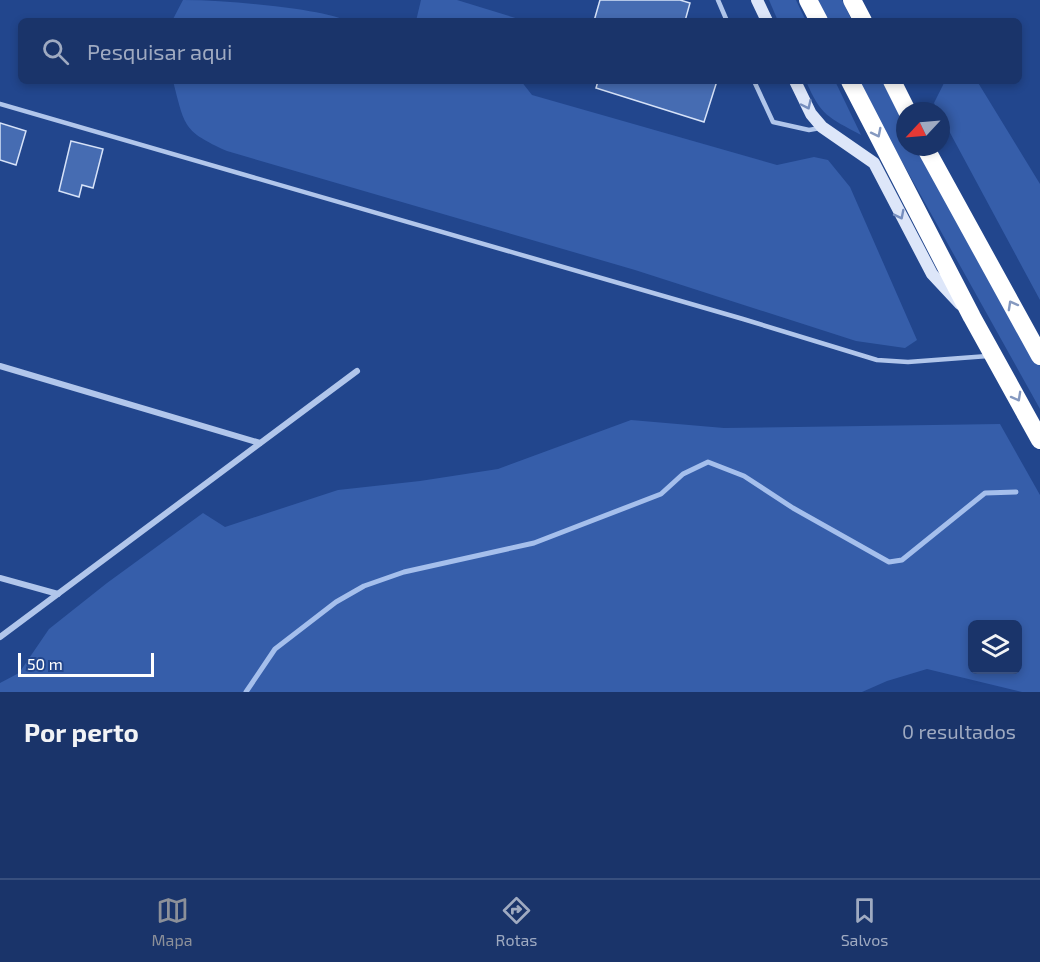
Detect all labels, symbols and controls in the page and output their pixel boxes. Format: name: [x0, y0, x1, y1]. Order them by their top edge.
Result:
search box: [18, 18, 1022, 84]
icon: search: [39, 35, 72, 68]
text: Pesquisar aqui: [87, 38, 233, 64]
one-way arrow: [799, 99, 811, 110]
north arrow: [896, 102, 950, 156]
one-way arrow: [870, 127, 881, 137]
one-way arrow: [893, 208, 905, 219]
one-way arrow: [1008, 301, 1019, 311]
one-way arrow: [1010, 391, 1021, 402]
map controls: [968, 620, 1022, 674]
button: layers: [968, 620, 1022, 674]
scale bar: [18, 650, 154, 678]
text: 50 m: [27, 654, 63, 673]
text: Por perto: [24, 716, 139, 747]
text: 0 resultados: [902, 719, 1016, 743]
tab: Mapa: [152, 894, 192, 949]
tab: Rotas: [496, 894, 537, 949]
tab: Salvos: [841, 894, 888, 949]

